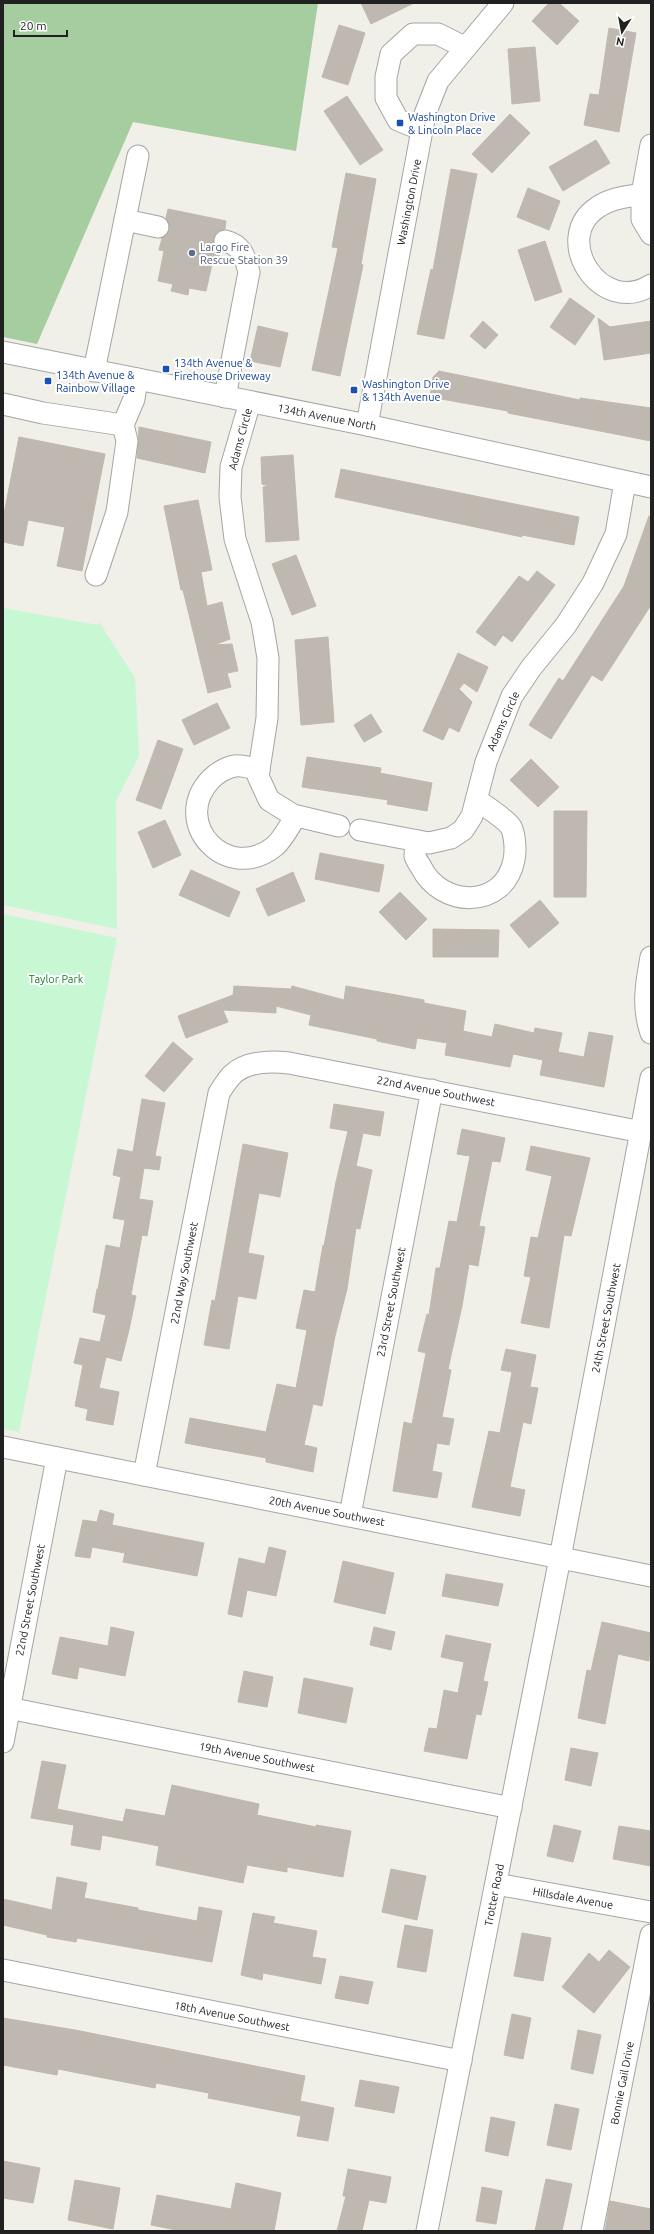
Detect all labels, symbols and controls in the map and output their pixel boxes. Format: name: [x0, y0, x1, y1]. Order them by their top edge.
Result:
scale bar: [14, 12, 67, 38]
north arrow: [602, 12, 642, 52]
text: 20 m: [20, 19, 47, 32]
text: N: [615, 35, 625, 48]
place label: Washington Drive & Lincoln Place: [408, 111, 495, 136]
marker: Washington Drive & Lincoln Place: [395, 118, 405, 128]
street label: Washington Drive: [395, 158, 423, 246]
place label: Largo Fire Rescue Station 39: [200, 241, 288, 266]
marker: Largo Fire Rescue Station 39: [187, 248, 197, 258]
place label: 134th Avenue & Firehouse Driveway: [174, 357, 271, 382]
marker: 134th Avenue & Firehouse Driveway: [161, 364, 171, 374]
place label: 134th Avenue & Rainbow Village: [56, 369, 135, 394]
marker: 134th Avenue & Rainbow Village: [43, 376, 53, 386]
place label: Washington Drive & 134th Avenue: [362, 378, 449, 403]
marker: Washington Drive & 134th Avenue: [349, 385, 359, 395]
street label: 134th Avenue North: [277, 402, 377, 432]
street label: Adams Circle: [226, 407, 254, 471]
street label: Adams Circle: [485, 689, 521, 753]
park label: Taylor Park: [29, 973, 84, 985]
street label: 22nd Avenue Southwest: [376, 1074, 497, 1108]
street label: 22nd Way Southwest: [168, 1220, 200, 1325]
street label: 23rd Street Southwest: [374, 1245, 408, 1358]
street label: 24th Street Southwest: [589, 1261, 623, 1374]
street label: 20th Avenue Southwest: [268, 1494, 387, 1528]
street label: 22nd Street Southwest: [13, 1542, 47, 1657]
street label: 19th Avenue Southwest: [198, 1740, 317, 1774]
street label: Trotter Road: [482, 1863, 506, 1927]
street label: Hillsdale Avenue: [532, 1885, 614, 1911]
street label: 18th Avenue Southwest: [173, 1999, 292, 2033]
street label: Bonnie Gail Drive: [608, 2040, 636, 2126]

